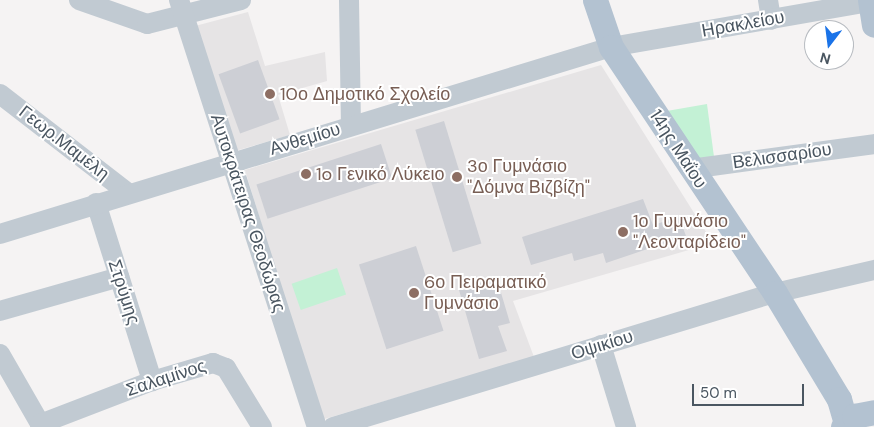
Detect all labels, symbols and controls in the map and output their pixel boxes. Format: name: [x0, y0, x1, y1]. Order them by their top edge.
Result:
street label: Ηρακλείου: [700, 6, 786, 42]
north arrow: [804, 20, 854, 70]
text: N: [818, 49, 833, 69]
place label: 10ο Δημοτικό Σχολείο: [280, 83, 450, 105]
marker: 10ο Δημοτικό Σχολείο: [264, 88, 276, 100]
street label: Γεωρ.Μαμέλη: [15, 101, 113, 185]
street label: 14ης Μαΐου: [645, 106, 711, 192]
street label: Αυτοκράτειρας Θεοδώρας: [206, 111, 290, 315]
street label: Ανθεμίου: [267, 118, 343, 160]
street label: Βελισσαρίου: [731, 138, 833, 174]
place label: 3ο Γυμνάσιο "Δόμνα Βιζβίζη": [467, 156, 590, 198]
place label: 1o Γενικό Λύκειο: [316, 163, 444, 185]
marker: 1o Γενικό Λύκειο: [300, 168, 312, 180]
marker: 3ο Γυμνάσιο "Δόμνα Βιζβίζη": [451, 171, 463, 183]
place label: 1ο Γυμνάσιο "Λεονταρίδειο": [633, 211, 746, 253]
marker: 1ο Γυμνάσιο "Λεονταρίδειο": [617, 226, 629, 238]
street label: Στρύμης: [103, 257, 145, 327]
place label: 6ο Πειραματικό Γυμνάσιο: [424, 272, 546, 314]
marker: 6ο Πειραματικό Γυμνάσιο: [408, 287, 420, 299]
street label: Οψικίου: [568, 325, 636, 365]
street label: Σαλαμίνος: [123, 355, 209, 401]
scale bar: [694, 374, 806, 406]
text: 50 m: [700, 383, 737, 403]

